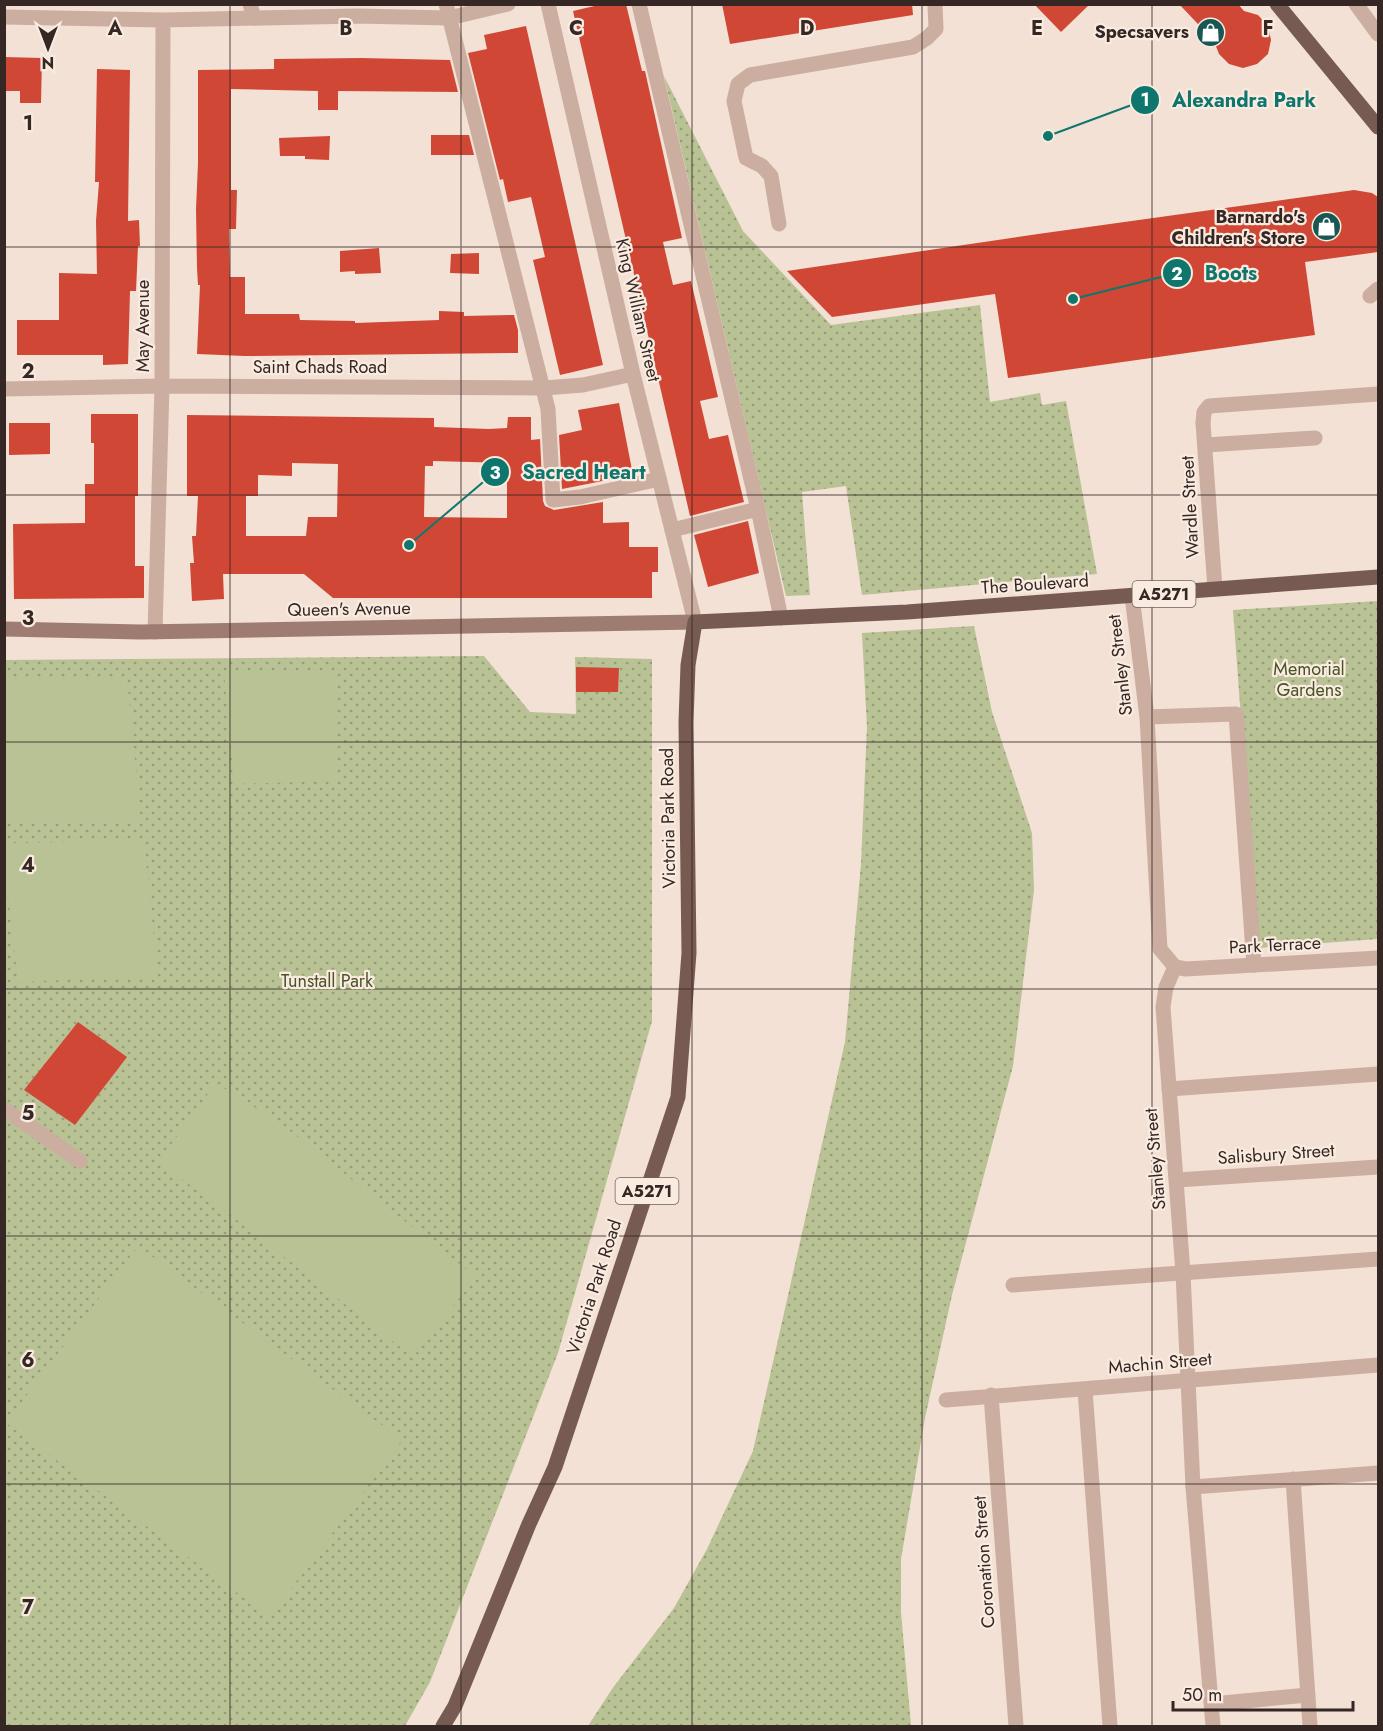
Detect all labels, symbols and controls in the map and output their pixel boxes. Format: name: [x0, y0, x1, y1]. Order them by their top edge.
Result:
text: A: [107, 14, 123, 43]
text: B: [339, 14, 353, 43]
text: C: [569, 14, 583, 43]
text: D: [800, 14, 814, 43]
text: E: [1031, 14, 1043, 43]
text: F: [1262, 14, 1274, 43]
shop icon: Specsavers: [1194, 16, 1226, 48]
north arrow: [18, 18, 78, 78]
place label: Specsavers: [1094, 19, 1189, 45]
text: N: [42, 51, 54, 74]
callout: Alexandra Park: [1130, 81, 1328, 119]
text: Alexandra Park: [1171, 86, 1316, 115]
text: 1: [1140, 87, 1150, 113]
text: 1: [23, 109, 33, 138]
place label: Barnardo's Children's Store: [1172, 204, 1305, 251]
shop icon: Barnardo's Children's Store: [1310, 211, 1342, 243]
street label: King William Street: [609, 236, 667, 385]
callout: Boots: [1162, 254, 1269, 292]
text: Boots: [1205, 259, 1257, 288]
text: 2: [1171, 261, 1183, 287]
street label: May Avenue: [130, 280, 156, 372]
street label: Saint Chads Road: [253, 354, 387, 380]
text: 2: [21, 357, 35, 386]
callout: Sacred Heart: [480, 453, 658, 491]
street label: Wardle Street: [1174, 454, 1206, 559]
text: Sacred Heart: [522, 458, 646, 487]
text: 3: [489, 460, 501, 486]
street label: The Boulevard: [980, 567, 1090, 601]
road number: A5271: [1132, 581, 1196, 607]
street label: Queen's Avenue: [287, 595, 411, 623]
text: 3: [22, 604, 34, 633]
street label: Stanley Street: [1101, 612, 1139, 717]
park label: Memorial Gardens: [1273, 656, 1345, 703]
street label: Victoria Park Road: [654, 748, 682, 888]
text: 4: [21, 851, 35, 880]
street label: Park Terrace: [1228, 930, 1322, 960]
park label: Tunstall Park: [281, 968, 373, 994]
text: 5: [22, 1099, 35, 1128]
street label: Stanley Street: [1138, 1107, 1172, 1211]
street label: Salisbury Street: [1217, 1137, 1336, 1171]
road number: A5271: [616, 1178, 678, 1204]
street label: Victoria Park Road: [560, 1216, 628, 1358]
street label: Machin Street: [1107, 1345, 1213, 1380]
text: 6: [21, 1346, 35, 1375]
street label: Coronation Street: [966, 1494, 1002, 1629]
text: 7: [22, 1593, 35, 1622]
scale bar: [1173, 1674, 1353, 1712]
text: 50 m: [1182, 1682, 1222, 1708]

